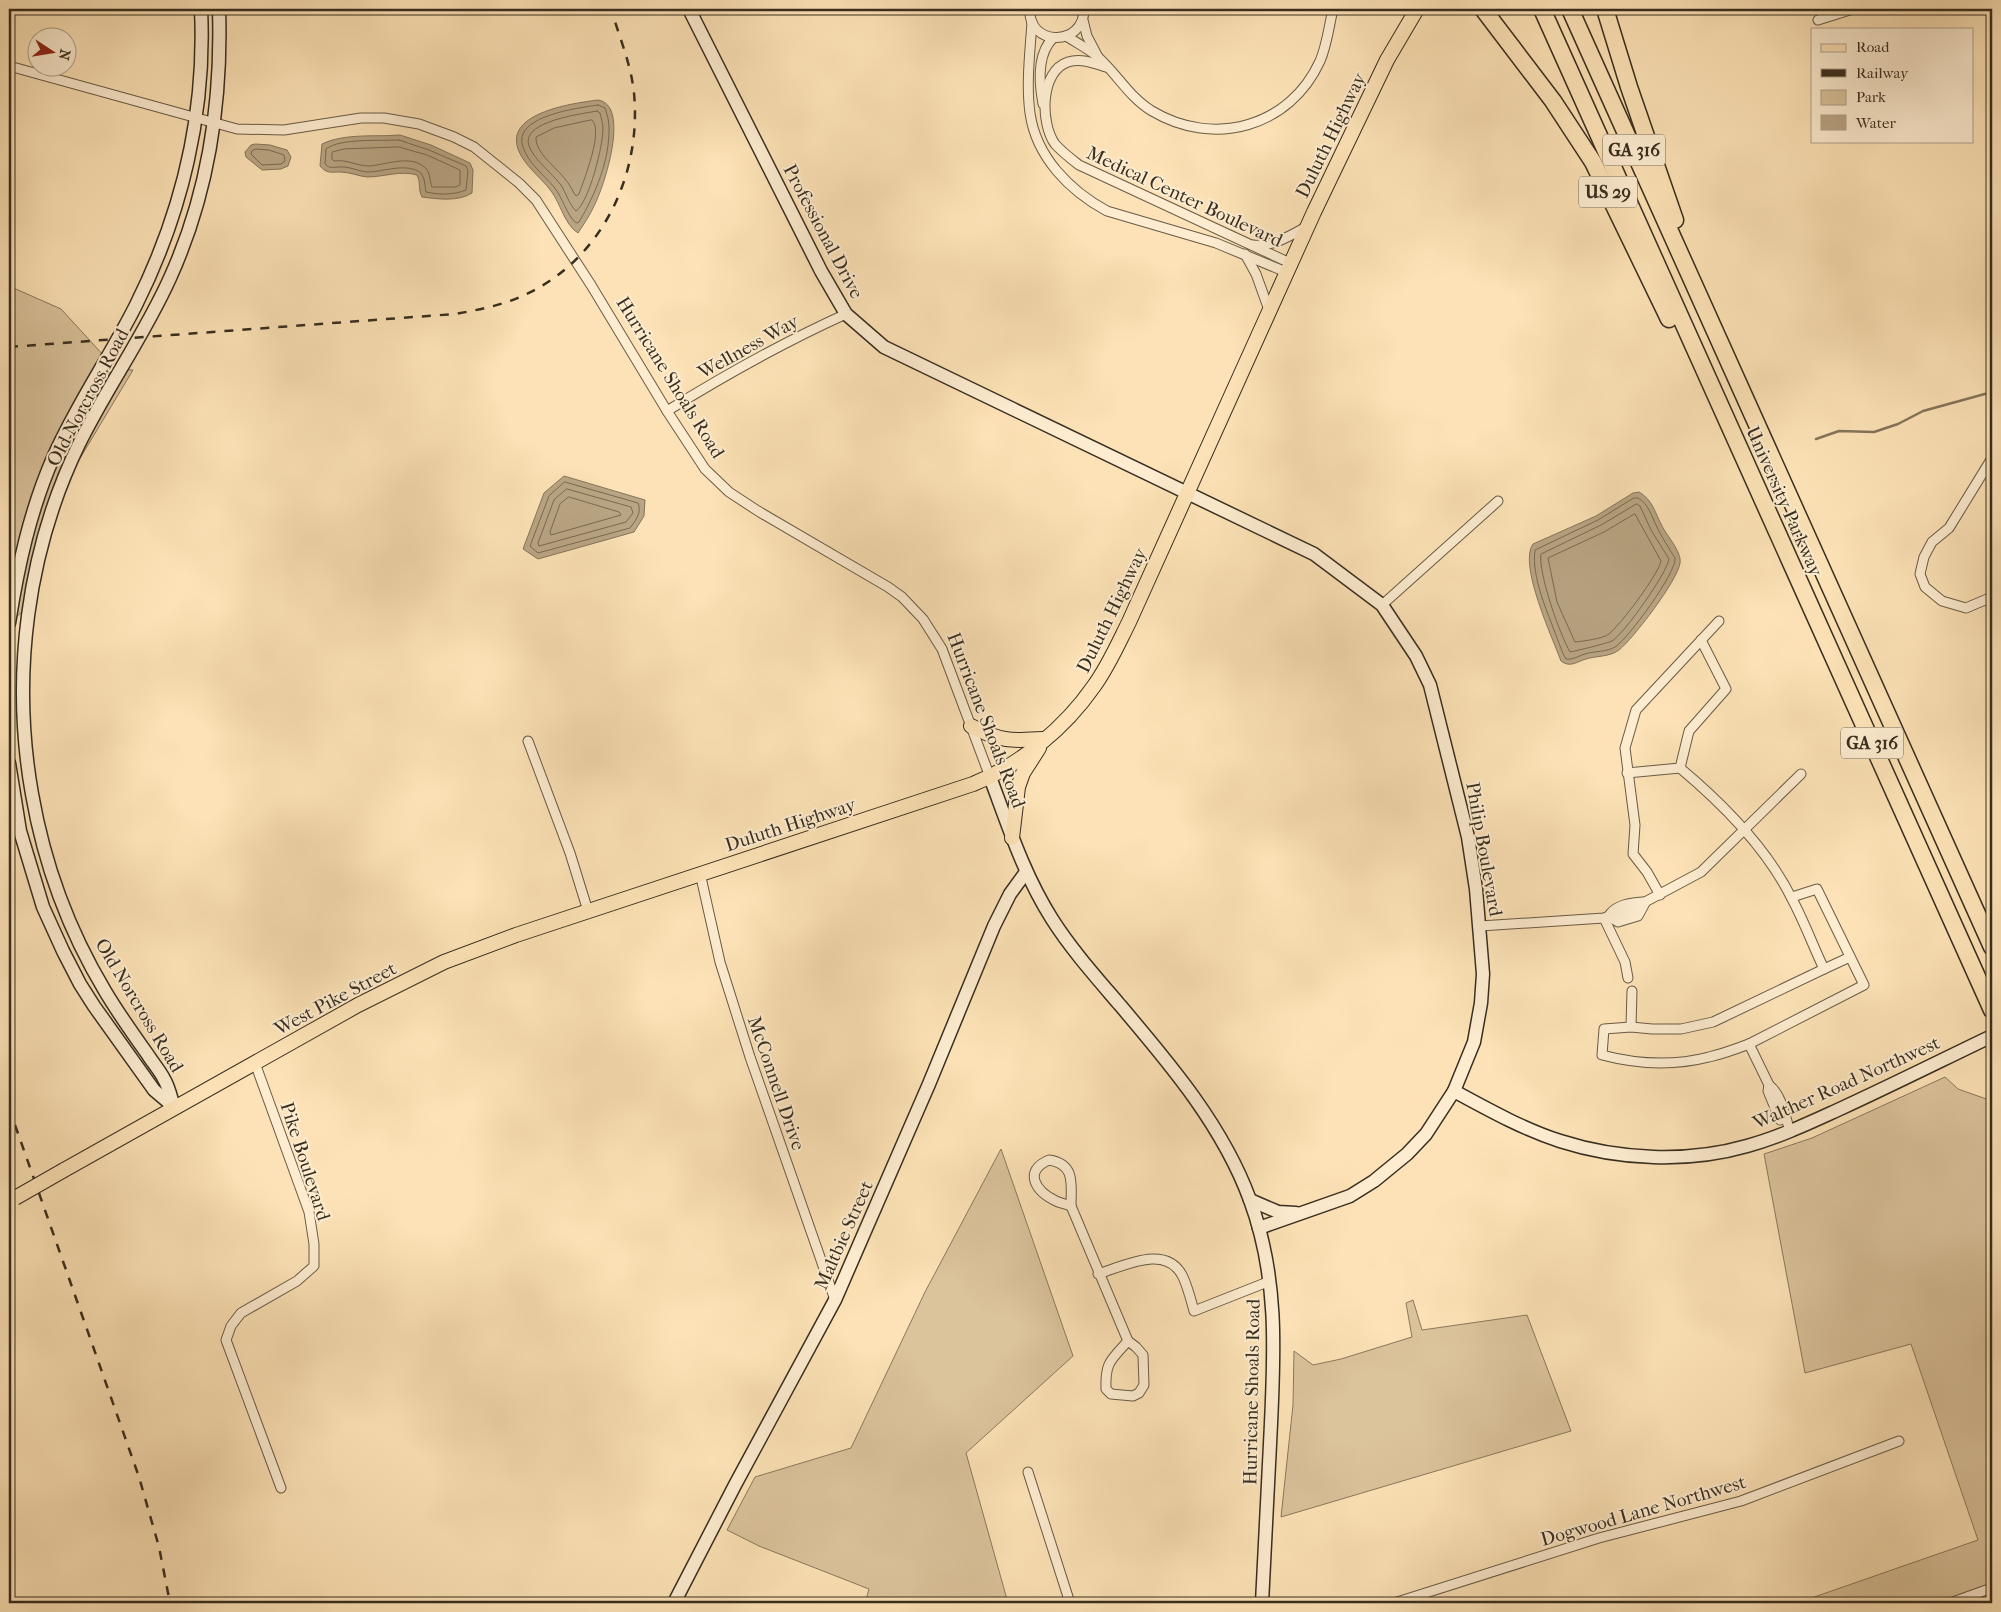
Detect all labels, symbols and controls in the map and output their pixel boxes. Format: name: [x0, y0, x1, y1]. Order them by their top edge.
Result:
north arrow: [28, 28, 78, 78]
legend: [1811, 28, 1974, 142]
text: Road: [1856, 38, 1890, 56]
text: N: [55, 48, 74, 62]
text: Railway: [1856, 64, 1909, 82]
street label: Duluth Highway: [1291, 69, 1371, 201]
text: Park: [1856, 88, 1886, 106]
text: Water: [1855, 114, 1896, 132]
road number: GA 316: [1603, 134, 1665, 166]
street label: Medical Center Boulevard: [1083, 142, 1287, 252]
street label: Professional Drive: [778, 161, 868, 302]
road number: US 29: [1579, 176, 1637, 208]
street label: Hurricane Shoals Road: [611, 293, 729, 463]
street label: Wellness Way: [693, 310, 803, 384]
street label: Old Norcross Road: [42, 324, 134, 470]
street label: University Parkway: [1741, 423, 1827, 580]
street label: Duluth Highway: [1072, 544, 1152, 676]
street label: Hurricane Shoals Road: [942, 629, 1030, 812]
road number: GA 316: [1841, 728, 1903, 758]
street label: Philip Boulevard: [1461, 780, 1507, 919]
street label: Duluth Highway: [722, 793, 859, 856]
street label: Old Norcross Road: [90, 934, 188, 1077]
street label: West Pike Street: [270, 957, 400, 1041]
street label: McConnell Drive: [743, 1013, 809, 1153]
street label: Walther Road Northwest: [1749, 1032, 1943, 1135]
street label: Pike Boulevard: [276, 1099, 335, 1224]
street label: Maltbie Street: [810, 1177, 878, 1293]
street label: Hurricane Shoals Road: [1239, 1298, 1265, 1485]
street label: Dogwood Lane Northwest: [1538, 1471, 1749, 1551]

